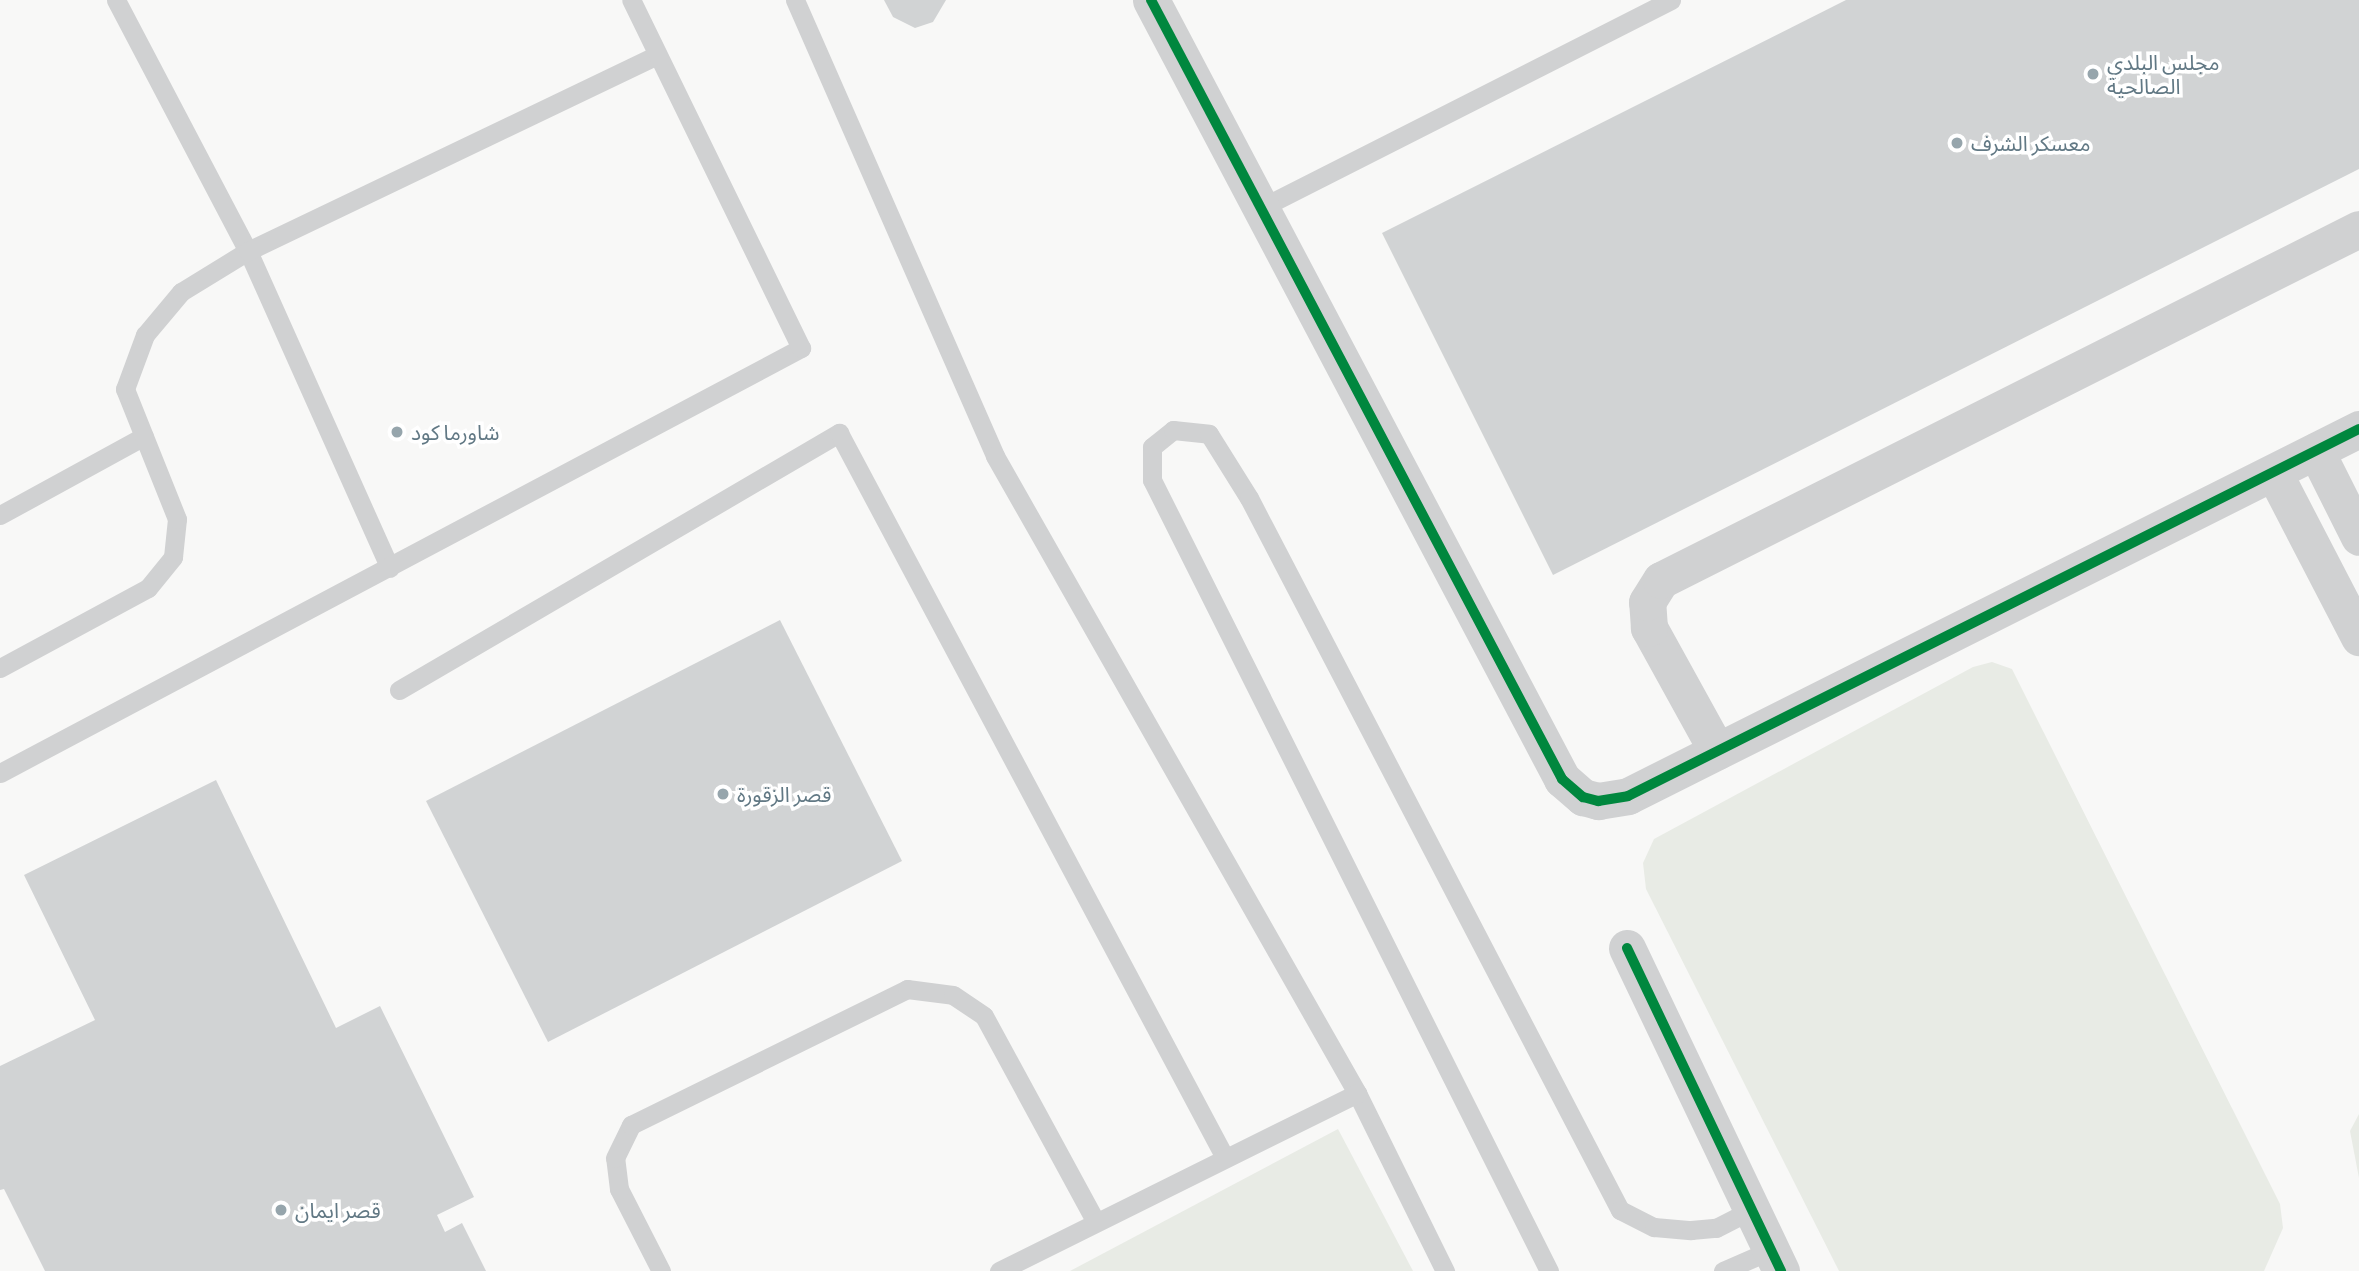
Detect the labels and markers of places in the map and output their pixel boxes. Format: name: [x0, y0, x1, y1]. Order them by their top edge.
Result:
place label: مجلس البلدي الصالحية: [2107, 49, 2219, 99]
marker: مجلس البلدي الصالحية: [2085, 66, 2101, 82]
place label: معسكر الشرف: [1971, 130, 2090, 156]
marker: معسكر الشرف: [1949, 135, 1965, 151]
place label: شاورما كود: [411, 419, 500, 445]
marker: شاورما كود: [389, 424, 405, 440]
place label: قصر الزقورة: [737, 781, 831, 807]
marker: قصر الزقورة: [715, 786, 731, 802]
place label: قصر ايمان: [295, 1197, 381, 1223]
marker: قصر ايمان: [273, 1202, 289, 1218]

